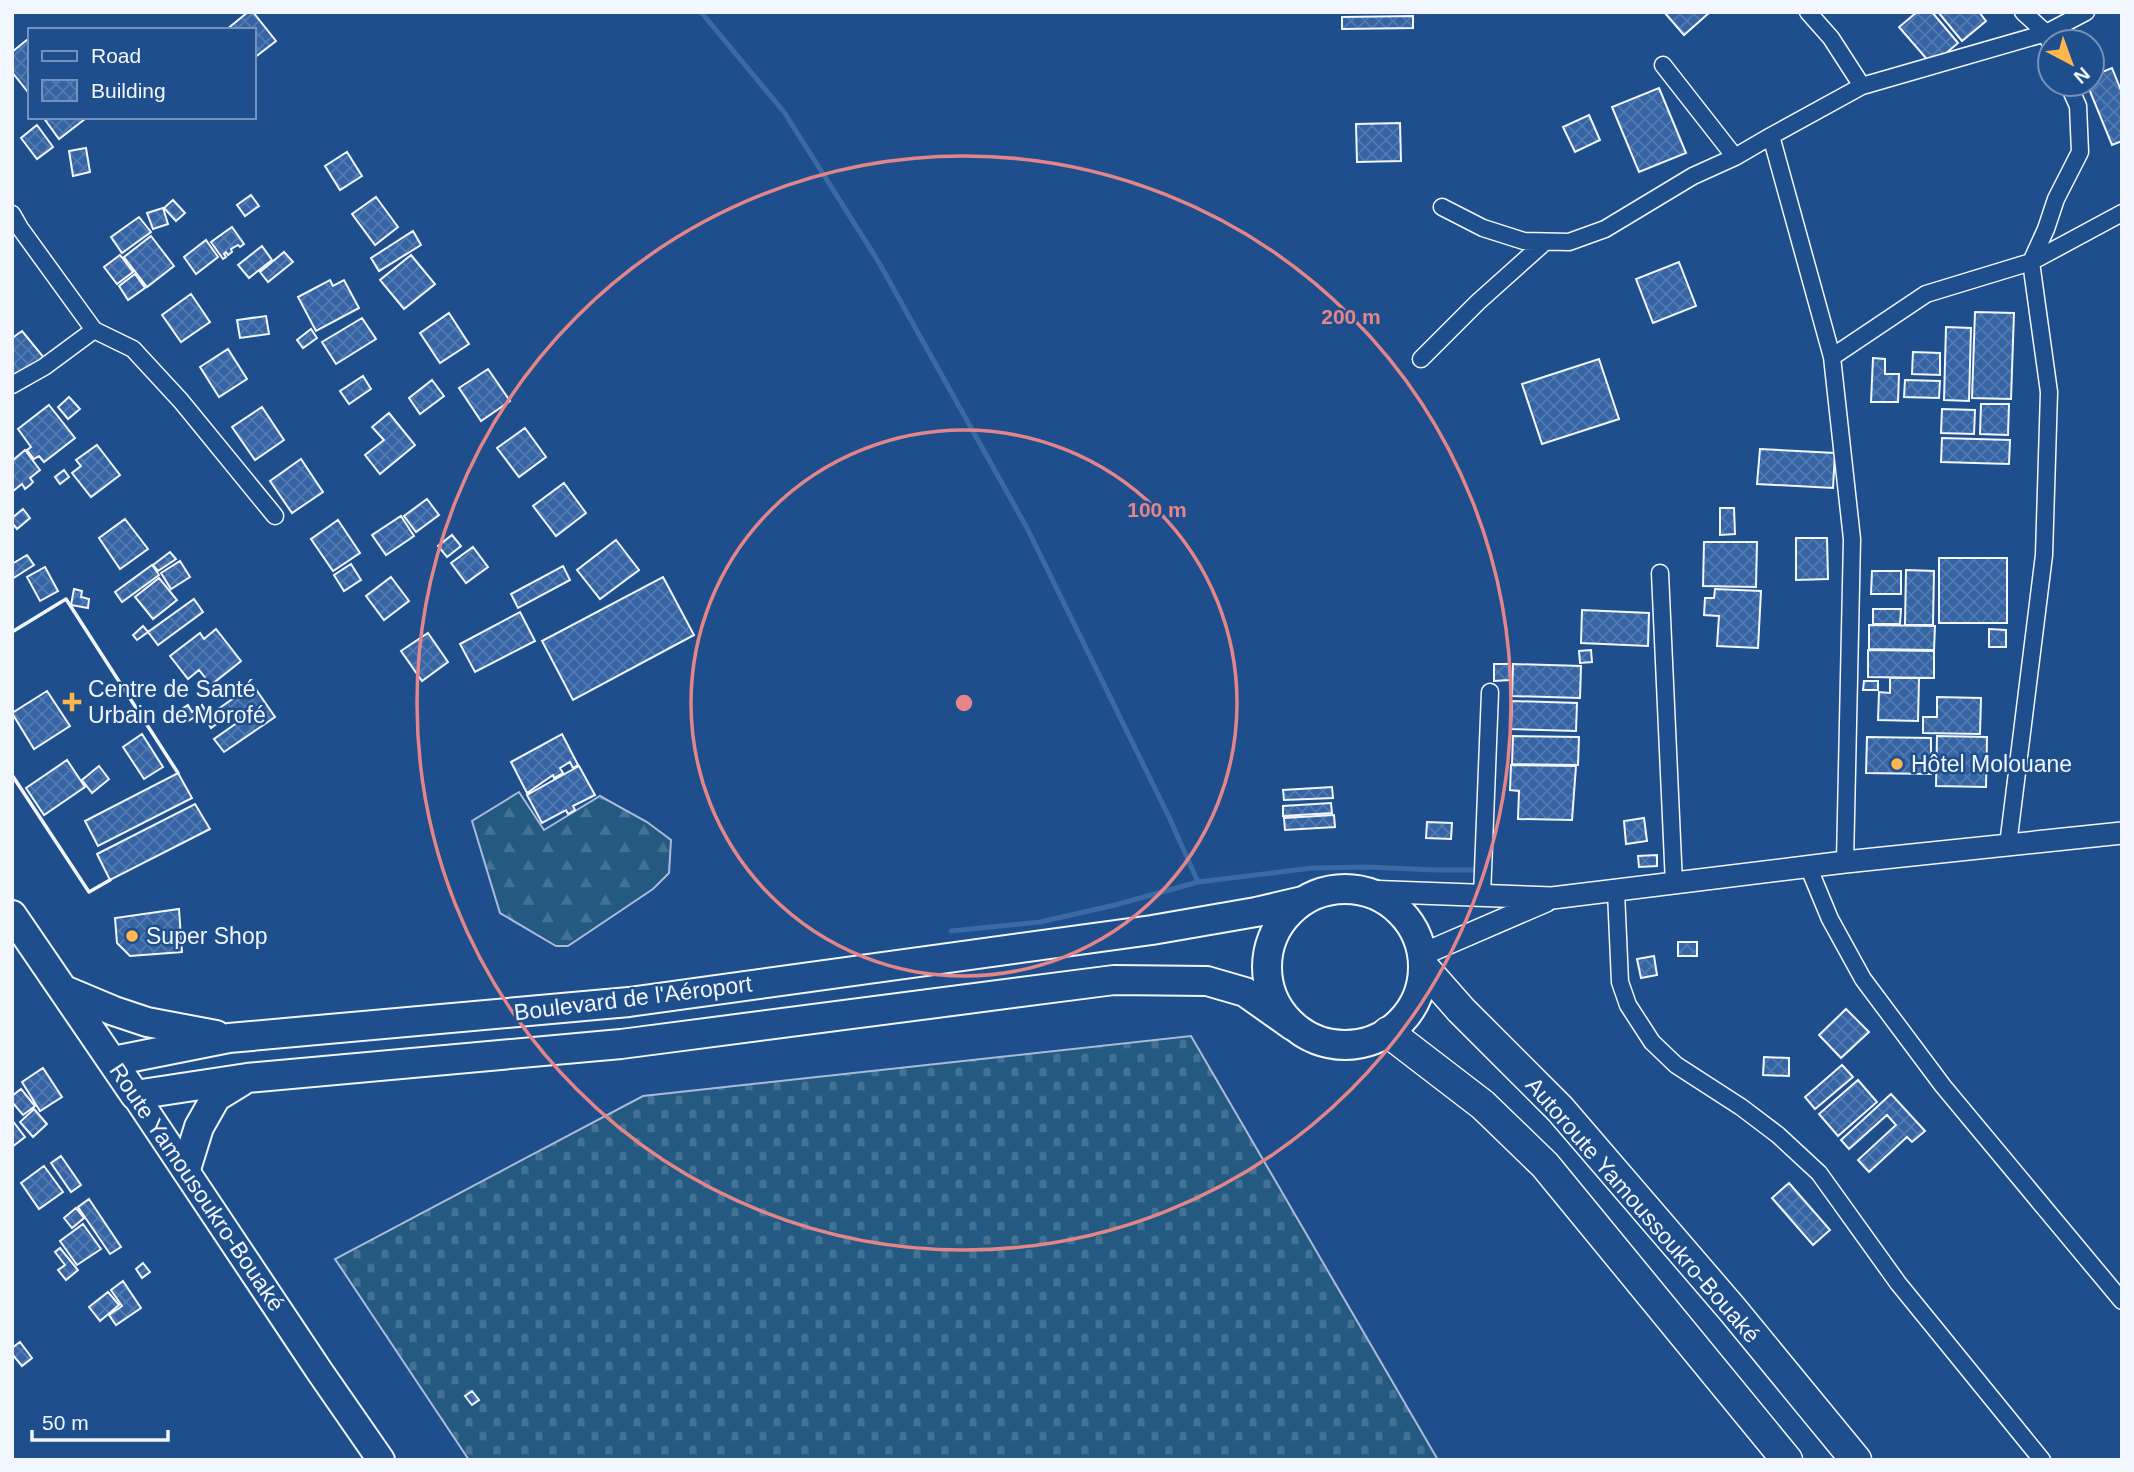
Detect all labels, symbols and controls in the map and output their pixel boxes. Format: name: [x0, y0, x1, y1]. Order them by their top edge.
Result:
legend: [28, 28, 256, 119]
north arrow: [2036, 28, 2106, 98]
text: Road: [91, 44, 141, 67]
text: N: [2070, 63, 2094, 88]
text: Building: [91, 79, 166, 102]
text: 200 m: [1321, 305, 1381, 328]
text: 100 m: [1127, 498, 1187, 521]
place label: Centre de Santé Urbain de Morofé: [88, 676, 266, 728]
centre of rings: [952, 691, 976, 715]
marker: Centre de Santé Urbain de Morofé: [62, 692, 82, 712]
place label: Hôtel Molouane: [1911, 751, 2072, 777]
marker: Hôtel Molouane: [1889, 756, 1905, 772]
place label: Super Shop: [146, 923, 267, 949]
marker: Super Shop: [124, 928, 140, 944]
street label: Boulevard de l'Aéroport: [512, 970, 754, 1026]
street label: Route Yamousoukro-Bouaké: [104, 1058, 290, 1316]
street label: Autoroute Yamoussoukro-Bouaké: [1521, 1072, 1765, 1348]
scale bar: [32, 1398, 168, 1442]
text: 50 m: [42, 1411, 89, 1434]

